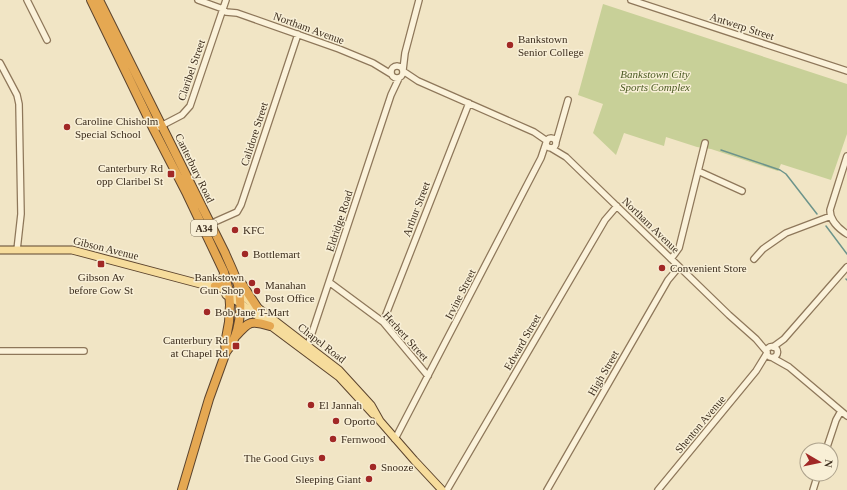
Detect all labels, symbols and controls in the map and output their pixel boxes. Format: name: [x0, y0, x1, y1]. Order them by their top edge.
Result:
street label: Northam Avenue: [272, 10, 346, 46]
street label: Antwerp Street: [708, 10, 776, 42]
place label: Bankstown Senior College: [518, 33, 584, 58]
street label: Claribel Street: [175, 38, 207, 102]
marker: Bankstown Senior College: [505, 40, 515, 50]
park label: Bankstown City Sports Complex: [620, 68, 690, 93]
street label: Calidore Street: [238, 101, 270, 167]
place label: Caroline Chisholm Special School: [75, 115, 159, 140]
marker: Caroline Chisholm Special School: [62, 122, 72, 132]
street label: Canterbury Road: [173, 131, 217, 205]
place label: Canterbury Rd opp Claribel St: [96, 162, 163, 187]
marker: Canterbury Rd opp Claribel St: [166, 169, 176, 179]
street label: Arthur Street: [400, 180, 432, 238]
street label: Eldridge Road: [323, 188, 355, 253]
street label: Northam Avenue: [620, 195, 682, 255]
road number: A34: [191, 220, 217, 236]
place label: KFC: [243, 224, 264, 236]
marker: KFC: [230, 225, 240, 235]
street label: Gibson Avenue: [72, 234, 140, 262]
place label: Bottlemart: [253, 248, 300, 260]
marker: Bottlemart: [240, 249, 250, 259]
marker: Gibson Av before Gow St: [96, 259, 106, 269]
place label: Convenient Store: [670, 262, 747, 274]
marker: Convenient Store: [657, 263, 667, 273]
street label: Irvine Street: [442, 267, 478, 321]
place label: Gibson Av before Gow St: [69, 271, 133, 296]
place label: Bankstown Gun Shop: [195, 271, 245, 296]
marker: Bankstown Gun Shop: [247, 278, 257, 288]
place label: Manahan Post Office: [265, 279, 315, 304]
marker: Manahan Post Office: [252, 286, 262, 296]
place label: Bob Jane T-Mart: [215, 306, 289, 318]
marker: Bob Jane T-Mart: [202, 307, 212, 317]
street label: Herbert Street: [381, 309, 431, 363]
street label: Edward Street: [501, 312, 543, 372]
street label: Chapel Road: [296, 321, 349, 366]
place label: Canterbury Rd at Chapel Rd: [163, 334, 228, 359]
marker: Canterbury Rd at Chapel Rd: [231, 341, 241, 351]
street label: High Street: [585, 348, 621, 398]
street label: Shenton Avenue: [672, 393, 728, 455]
place label: El Jannah: [319, 399, 363, 411]
marker: El Jannah: [306, 400, 316, 410]
place label: Oporto: [344, 415, 376, 427]
marker: Oporto: [331, 416, 341, 426]
place label: Fernwood: [341, 433, 386, 445]
marker: Fernwood: [328, 434, 338, 444]
north arrow: [799, 442, 839, 482]
place label: The Good Guys: [244, 452, 314, 464]
marker: The Good Guys: [317, 453, 327, 463]
text: N: [822, 459, 835, 468]
place label: Snooze: [381, 461, 414, 473]
marker: Snooze: [368, 462, 378, 472]
place label: Sleeping Giant: [295, 473, 361, 485]
marker: Sleeping Giant: [364, 474, 374, 484]

